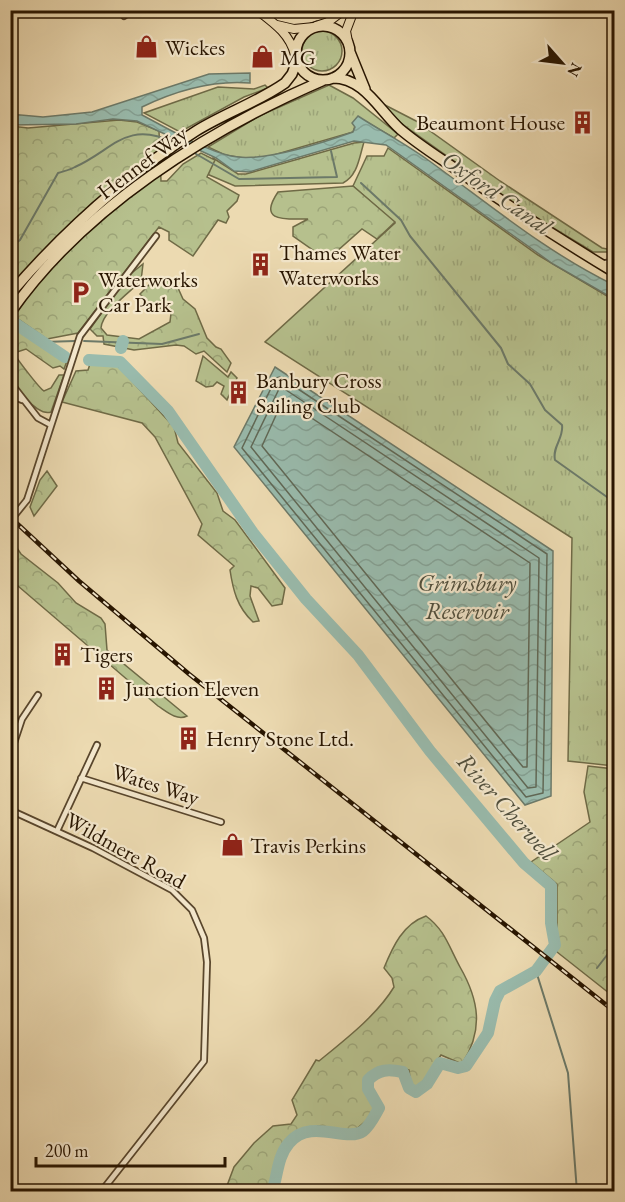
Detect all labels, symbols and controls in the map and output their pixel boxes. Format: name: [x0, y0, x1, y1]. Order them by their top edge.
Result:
place label: Wickes: [165, 33, 225, 62]
north arrow: [532, 33, 592, 93]
shop icon: Wickes: [134, 34, 160, 60]
place label: MG: [280, 43, 316, 72]
shop icon: MG: [249, 44, 275, 70]
text: N: [562, 59, 587, 80]
place label: Beaumont House: [416, 108, 565, 137]
building icon: Beaumont House: [570, 109, 596, 135]
street label: Hennef Way: [91, 119, 194, 206]
water label: Oxford Canal: [436, 143, 559, 243]
place label: Thames Water Waterworks: [279, 238, 401, 292]
building icon: Thames Water Waterworks: [248, 252, 274, 278]
place label: Waterworks Car Park: [98, 265, 198, 319]
parking icon: Waterworks Car Park: [67, 279, 93, 305]
place label: Banbury Cross Sailing Club: [256, 366, 382, 420]
building icon: Banbury Cross Sailing Club: [225, 380, 251, 406]
water label: Grimsbury Reservoir: [418, 567, 517, 626]
place label: Tigers: [80, 640, 133, 669]
building icon: Tigers: [49, 641, 75, 667]
place label: Junction Eleven: [123, 674, 260, 703]
building icon: Junction Eleven: [94, 675, 120, 701]
place label: Henry Stone Ltd.: [206, 724, 354, 753]
building icon: Henry Stone Ltd.: [175, 725, 201, 751]
water label: River Cherwell: [451, 746, 565, 868]
street label: Wates Way: [109, 757, 203, 812]
street label: Wildmere Road: [60, 805, 192, 896]
place label: Travis Perkins: [250, 831, 366, 860]
shop icon: Travis Perkins: [219, 832, 245, 858]
scale bar: [36, 1130, 225, 1168]
text: 200 m: [45, 1139, 89, 1162]

